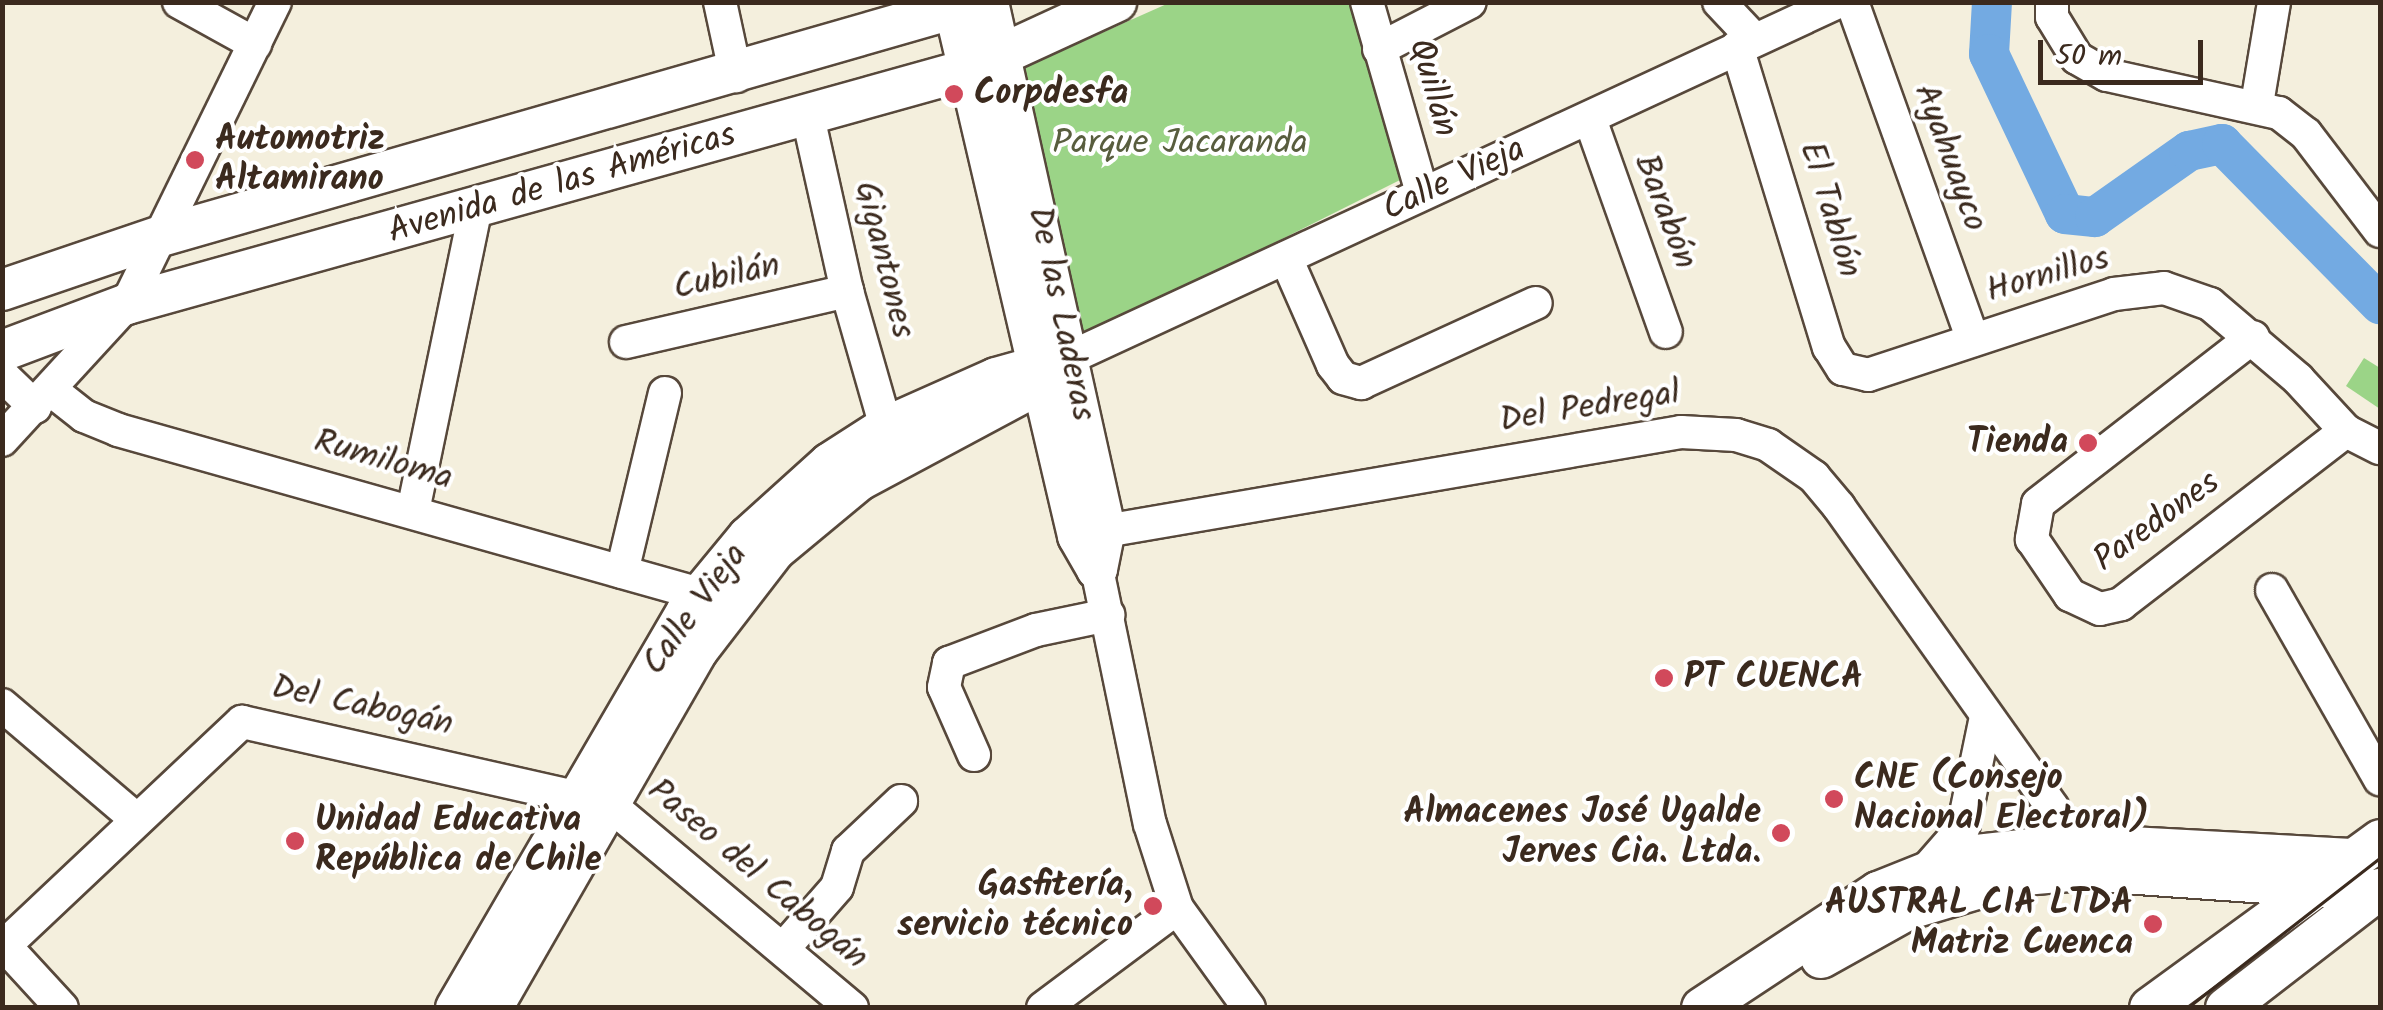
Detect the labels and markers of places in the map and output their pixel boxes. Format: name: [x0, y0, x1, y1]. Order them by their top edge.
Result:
place label: Corpdesfa: [974, 73, 1128, 115]
marker: Corpdesfa: [943, 83, 965, 105]
place label: Automotriz Altamirano: [215, 119, 385, 201]
marker: Automotriz Altamirano: [184, 149, 206, 171]
place label: Tienda: [1967, 422, 2068, 464]
marker: Tienda: [2077, 432, 2099, 454]
place label: PT CUENCA: [1684, 657, 1863, 699]
marker: PT CUENCA: [1653, 667, 1675, 689]
place label: CNE (Consejo Nacional Electoral): [1854, 758, 2149, 840]
marker: CNE (Consejo Nacional Electoral): [1823, 788, 1845, 810]
place label: Almacenes José Ugalde Jerves Cia. Ltda.: [1403, 792, 1761, 874]
place label: Unidad Educativa República de Chile: [315, 800, 602, 882]
marker: Almacenes José Ugalde Jerves Cia. Ltda.: [1770, 822, 1792, 844]
marker: Unidad Educativa República de Chile: [284, 830, 306, 852]
place label: Gasfitería, servicio técnico: [897, 865, 1133, 947]
place label: AUSTRAL CIA LTDA Matriz Cuenca: [1825, 883, 2133, 965]
marker: Gasfitería, servicio técnico: [1142, 895, 1164, 917]
marker: AUSTRAL CIA LTDA Matriz Cuenca: [2142, 913, 2164, 935]

